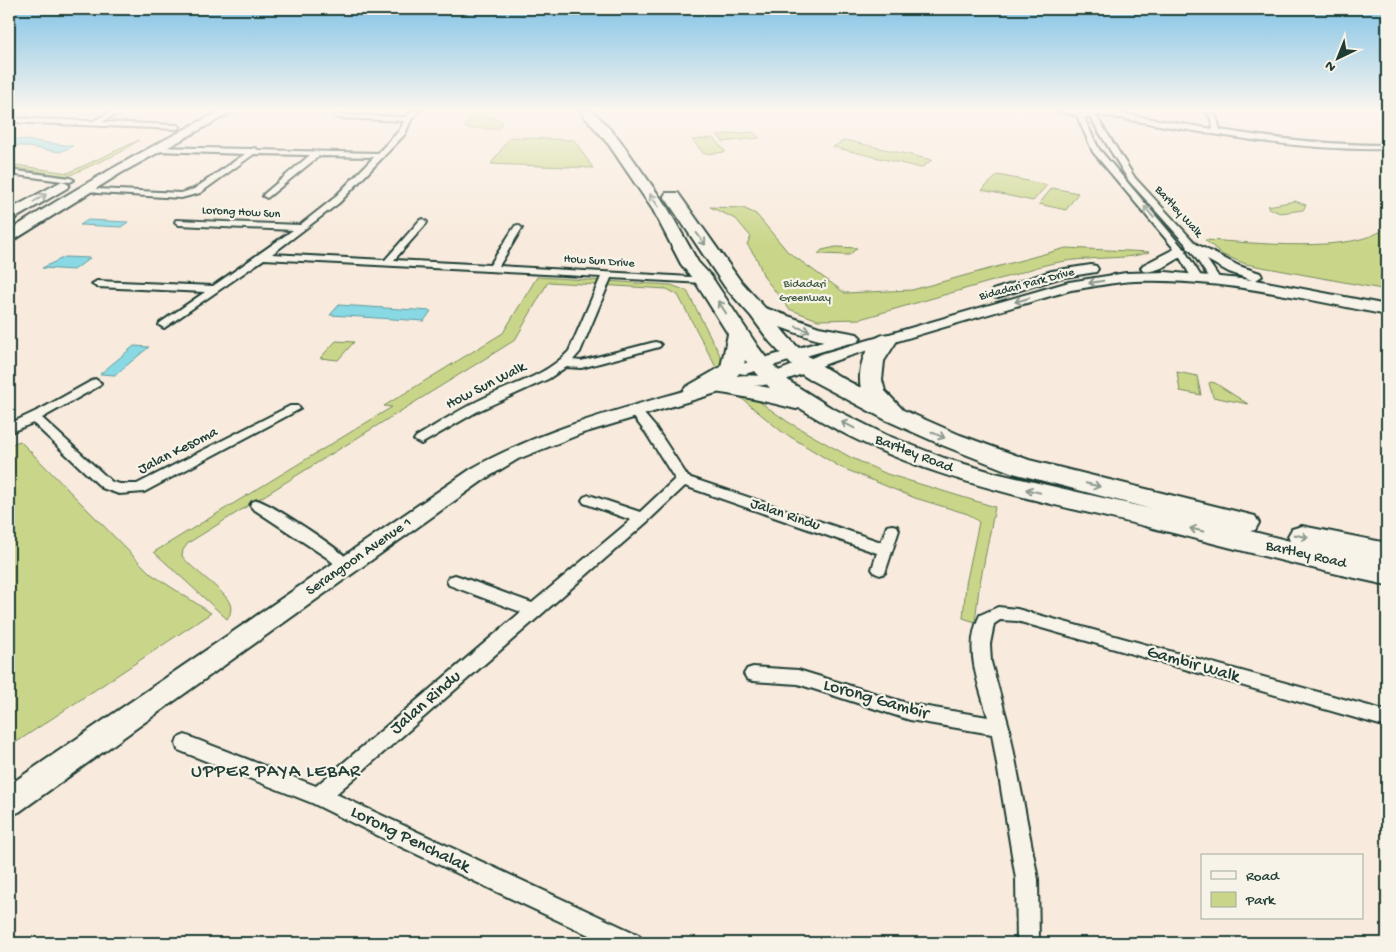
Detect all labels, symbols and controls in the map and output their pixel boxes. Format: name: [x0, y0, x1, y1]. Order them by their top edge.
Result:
north arrow: [1314, 32, 1364, 82]
text: N: [1322, 56, 1340, 75]
street label: Bartley Walk: [1151, 183, 1206, 242]
one-way arrow: [32, 193, 47, 203]
one-way arrow: [649, 193, 659, 207]
street label: Lorong How Sun: [201, 204, 281, 222]
one-way arrow: [1143, 206, 1154, 219]
one-way arrow: [696, 232, 706, 246]
street label: How Sun Drive: [563, 253, 636, 272]
street label: Bidadari Park Drive: [977, 265, 1077, 305]
park label: Bidadari Greenway: [779, 278, 831, 306]
one-way arrow: [1088, 278, 1104, 288]
one-way arrow: [1015, 295, 1031, 305]
one-way arrow: [716, 300, 727, 314]
one-way arrow: [795, 324, 811, 334]
street label: How Sun Walk: [443, 358, 530, 414]
one-way arrow: [840, 420, 855, 430]
street label: Jalan Kesoma: [135, 423, 221, 479]
one-way arrow: [930, 430, 945, 440]
street label: Bartley Road: [871, 431, 957, 478]
one-way arrow: [1084, 480, 1100, 490]
one-way arrow: [1026, 486, 1042, 495]
street label: Jalan Rindu: [748, 495, 822, 535]
street label: Serangoon Avenue 1: [303, 514, 415, 600]
one-way arrow: [1190, 525, 1206, 534]
one-way arrow: [1293, 532, 1309, 541]
street label: Bartley Road: [1263, 537, 1349, 573]
street label: Gambir Walk: [1144, 642, 1244, 689]
street label: Jalan Rindu: [386, 666, 466, 740]
street label: Lorong Gambir: [821, 675, 933, 726]
district label: UPPER PAYA LEBAR: [191, 761, 361, 784]
street label: Lorong Penchalak: [347, 802, 475, 879]
legend: [1201, 854, 1364, 920]
text: Road: [1246, 868, 1280, 886]
text: Park: [1245, 892, 1276, 910]

